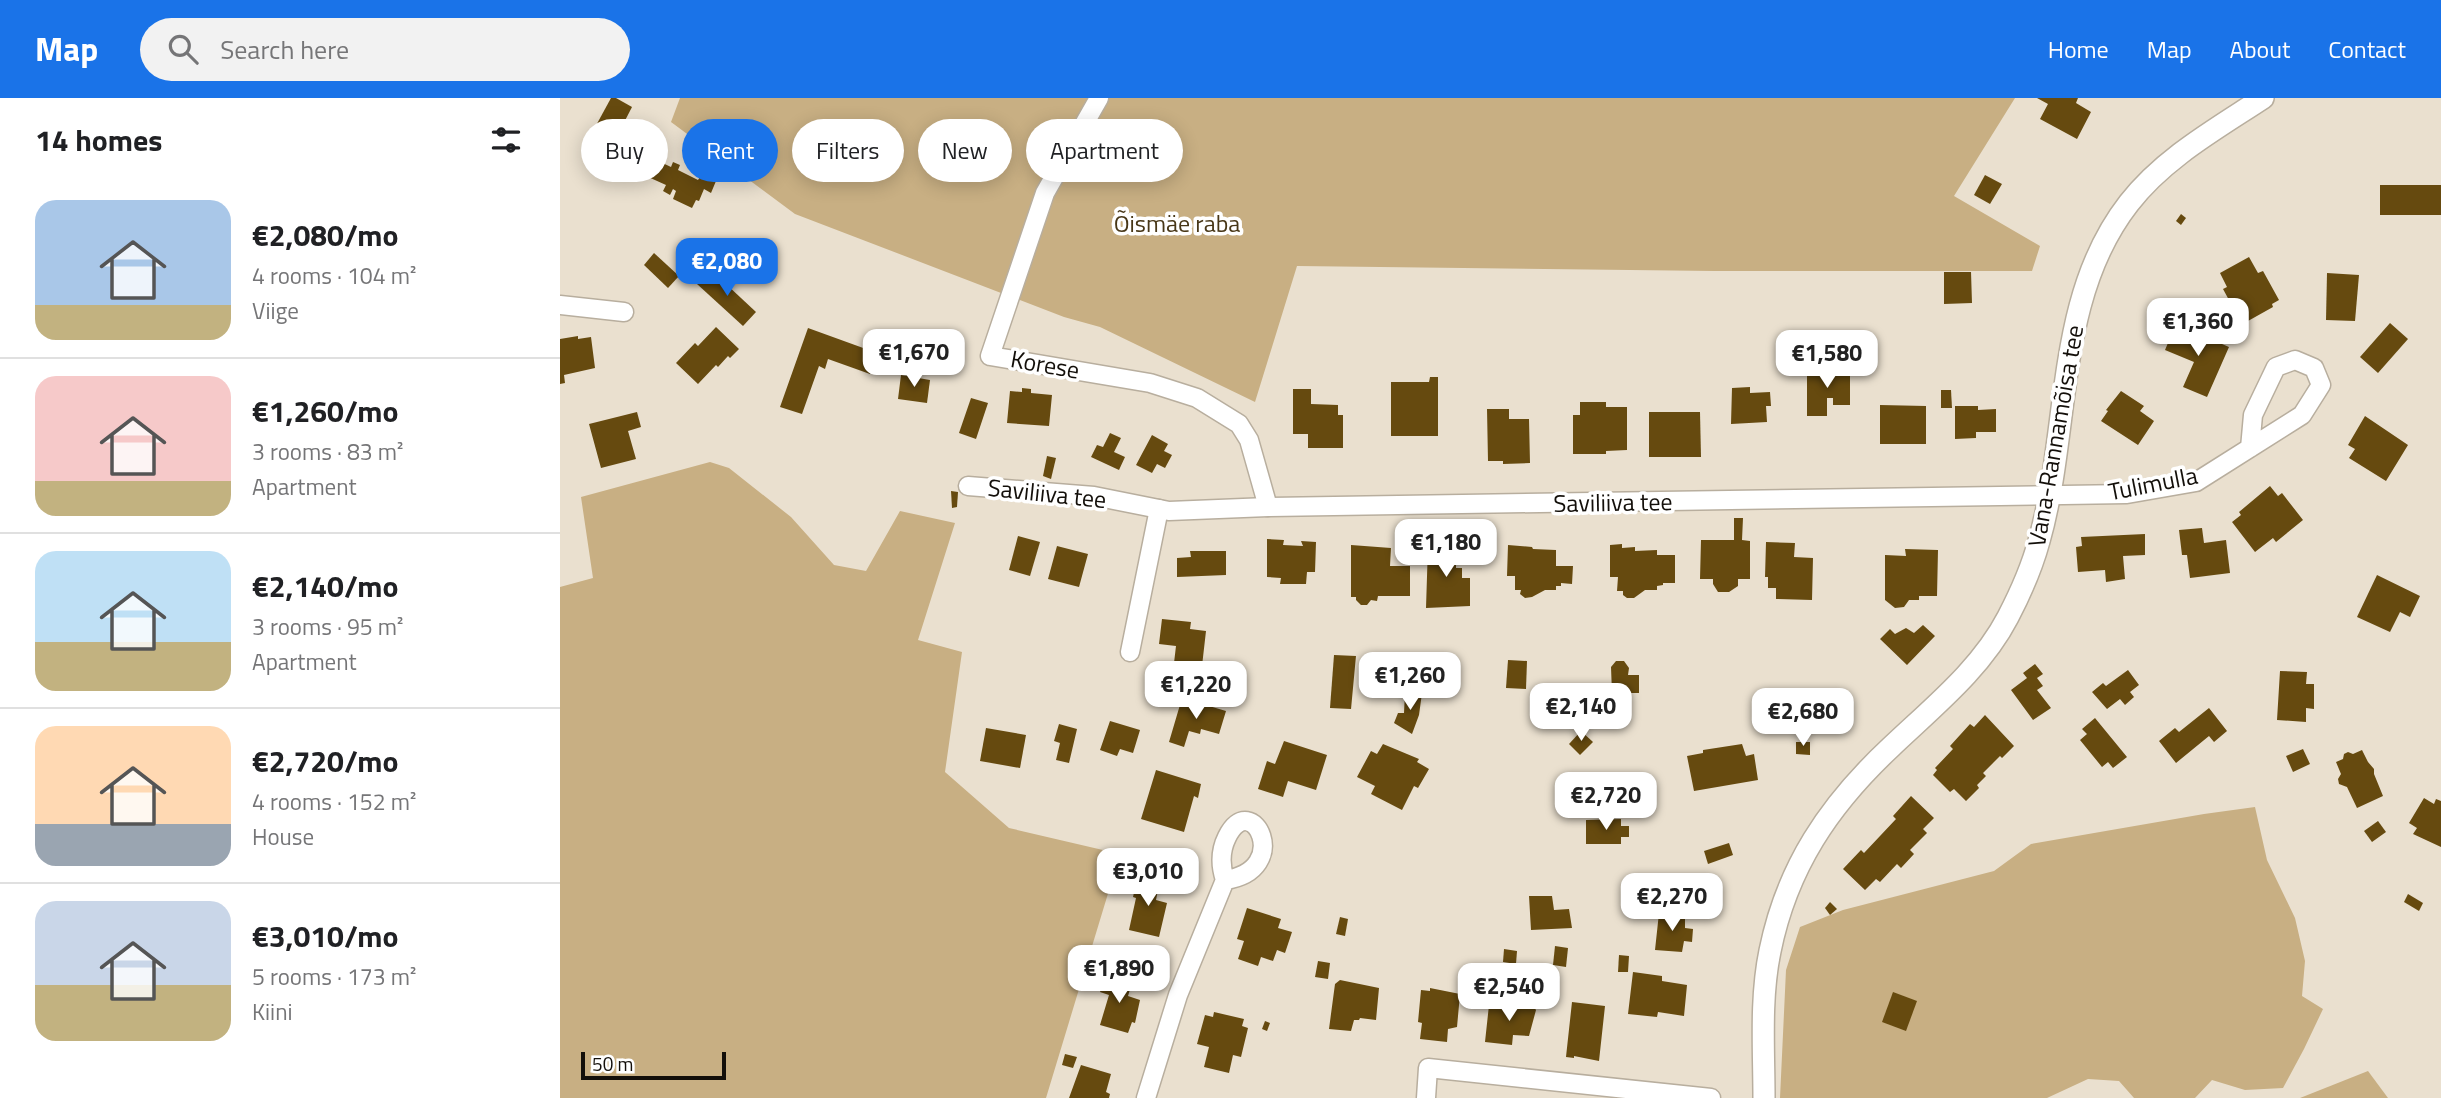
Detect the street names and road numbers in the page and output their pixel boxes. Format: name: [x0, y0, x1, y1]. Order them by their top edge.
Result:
street label: Vana-Rannamõisa tee: [2018, 322, 2092, 549]
street label: Korese: [1008, 340, 1082, 388]
street label: Tulimulla: [2105, 457, 2200, 509]
street label: Saviliiva tee: [986, 469, 1108, 517]
street label: Saviliiva tee: [1553, 483, 1673, 521]

